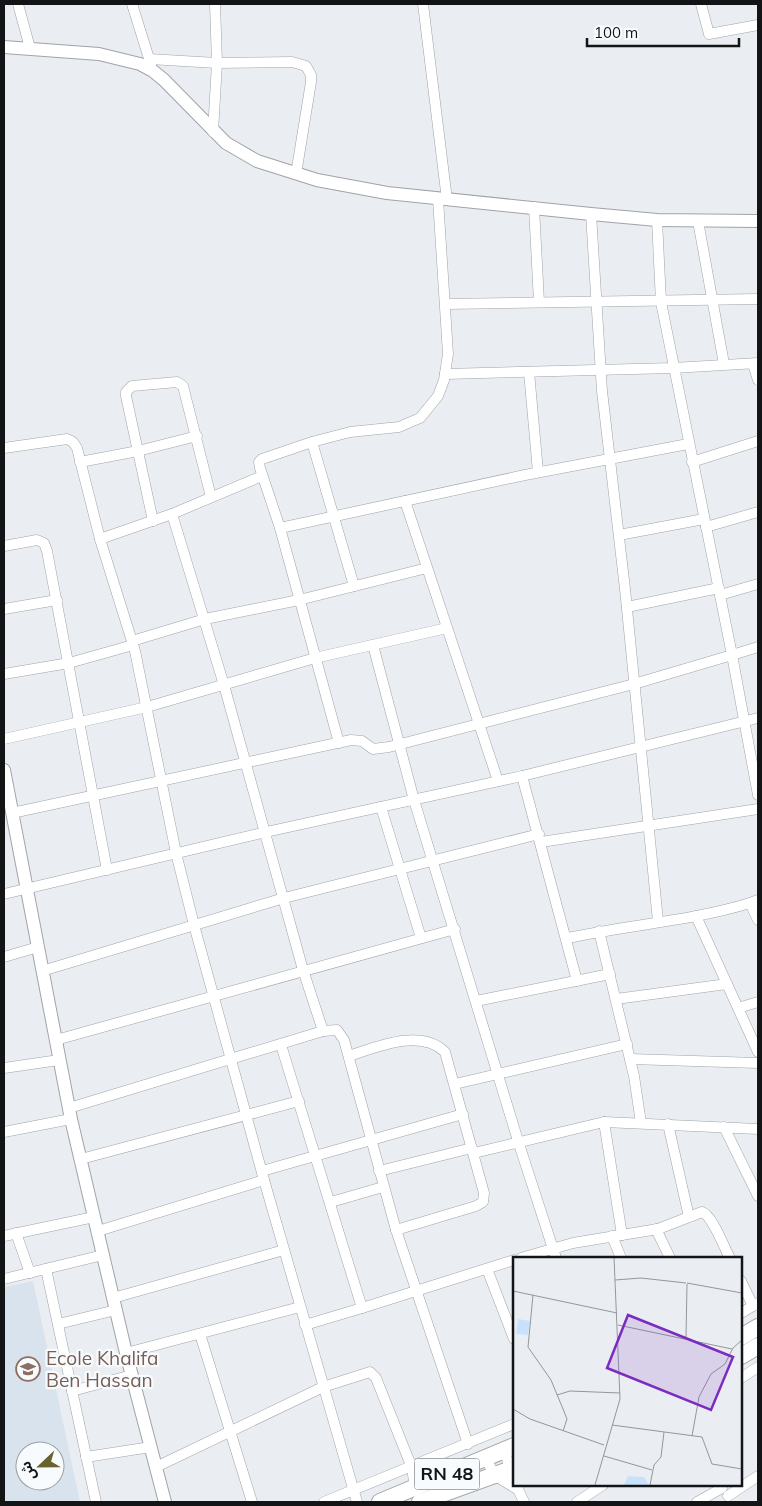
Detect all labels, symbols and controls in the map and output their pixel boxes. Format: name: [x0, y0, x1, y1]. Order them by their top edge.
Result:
scale bar: [587, 15, 740, 47]
text: 100 m: [594, 23, 638, 42]
inset map: [513, 1257, 742, 1486]
place label: Ecole Khalifa Ben Hassan: [46, 1346, 158, 1392]
school or university icon: Ecole Khalifa Ben Hassan: [15, 1356, 41, 1382]
north arrow: [15, 1441, 65, 1491]
road number: RN 48: [414, 1458, 480, 1490]
text: ش: [16, 1459, 40, 1483]

